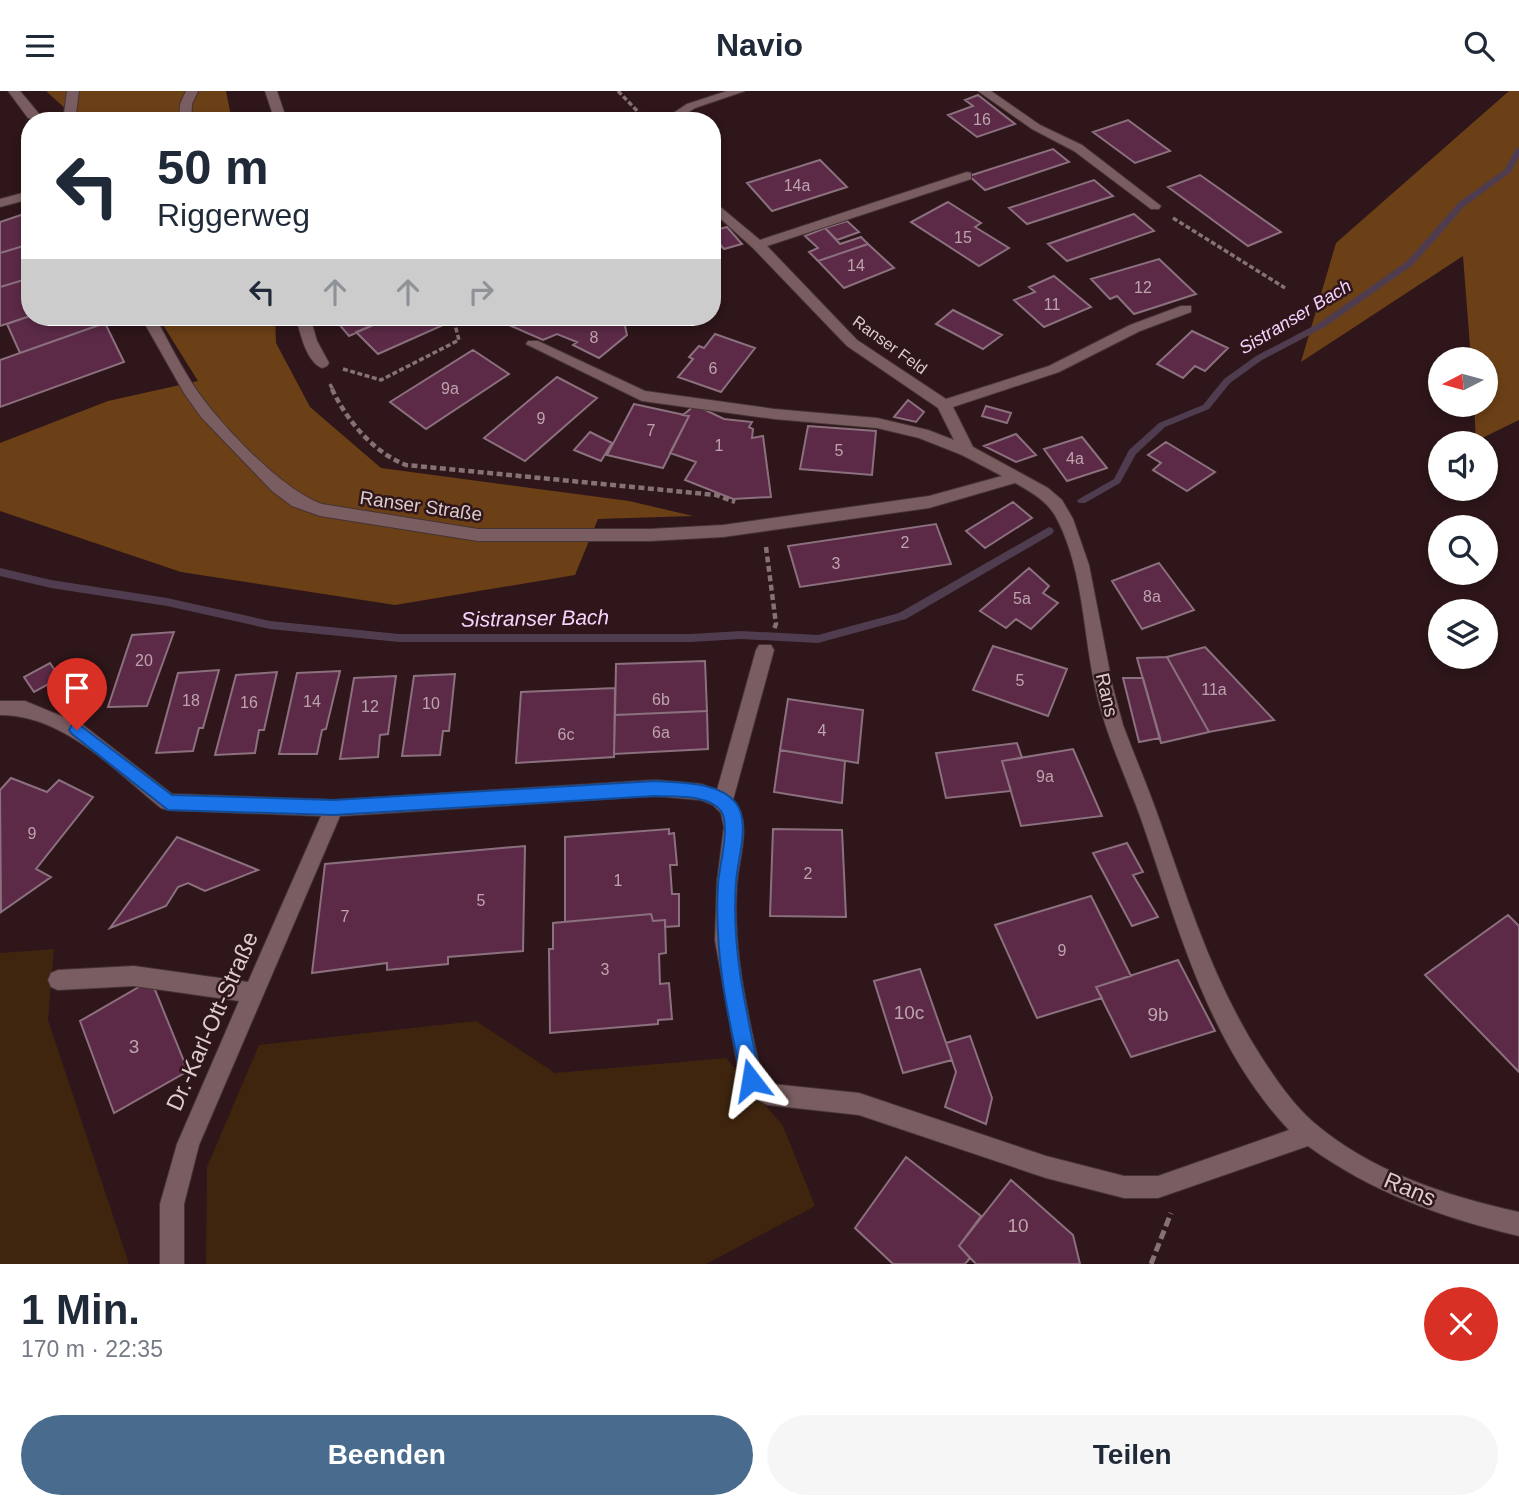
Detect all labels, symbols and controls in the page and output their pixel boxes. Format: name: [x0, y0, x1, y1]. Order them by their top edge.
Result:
icon: menu: [21, 27, 59, 65]
text: Navio: [716, 27, 803, 63]
icon: search: [1460, 27, 1498, 65]
house number: 16: [973, 111, 991, 128]
icon: left: [42, 140, 133, 231]
text: 50 m: [157, 140, 269, 194]
house number: 14a: [784, 177, 810, 194]
text: Riggerweg: [157, 197, 310, 233]
house number: 15: [954, 229, 972, 246]
house number: 14: [847, 257, 865, 274]
icon: left: [243, 273, 281, 311]
icon: ahead: [316, 273, 354, 311]
icon: ahead: [389, 273, 427, 311]
icon: right: [462, 273, 500, 311]
water label: Sistranser Bach: [1235, 276, 1355, 358]
house number: 12: [1134, 279, 1152, 296]
house number: 11: [1044, 296, 1060, 313]
street label: Ranser Feld: [850, 313, 930, 377]
house number: 8: [590, 329, 599, 346]
north arrow: [1428, 347, 1498, 417]
map controls: [1428, 347, 1498, 669]
house number: 6: [709, 360, 718, 377]
house number: 9a: [441, 380, 459, 397]
house number: 9: [537, 410, 546, 427]
house number: 7: [647, 422, 656, 439]
button: sound: [1428, 431, 1498, 501]
house number: 1: [715, 437, 724, 454]
house number: 5: [835, 442, 844, 459]
house number: 4a: [1066, 450, 1084, 467]
street label: Ranser Straße: [358, 487, 484, 525]
button: search: [1428, 515, 1498, 585]
house number: 2: [901, 534, 910, 551]
house number: 3: [832, 555, 841, 572]
house number: 8a: [1143, 588, 1161, 605]
house number: 5a: [1013, 590, 1031, 607]
button: layers: [1428, 599, 1498, 669]
water label: Sistranser Bach: [461, 605, 609, 631]
house number: 20: [135, 652, 153, 669]
pin: [47, 658, 107, 730]
icon: arrive: [58, 669, 96, 707]
street label: Rans: [1092, 671, 1122, 719]
house number: 5: [1016, 672, 1025, 689]
house number: 11a: [1201, 681, 1227, 698]
house number: 6b: [652, 691, 670, 708]
house number: 18: [182, 692, 200, 709]
house number: 14: [303, 693, 321, 710]
house number: 16: [240, 694, 258, 711]
house number: 10: [422, 695, 440, 712]
house number: 12: [361, 698, 379, 715]
house number: 4: [818, 722, 827, 739]
house number: 6a: [652, 724, 670, 741]
house number: 6c: [558, 726, 574, 743]
house number: 9a: [1036, 768, 1054, 785]
house number: 9: [28, 825, 37, 842]
house number: 2: [804, 865, 813, 882]
house number: 1: [614, 872, 623, 889]
house number: 5: [477, 892, 486, 909]
house number: 7: [341, 908, 350, 925]
street label: Dr.-Karl-Ott-Straße: [161, 928, 263, 1114]
house number: 9: [1058, 942, 1067, 959]
house number: 3: [601, 961, 610, 978]
house number: 10c: [894, 1002, 924, 1023]
house number: 9b: [1147, 1004, 1169, 1025]
house number: 3: [129, 1036, 139, 1057]
position arrow: [714, 1043, 788, 1117]
street label: Rans: [1380, 1167, 1440, 1211]
house number: 10: [1007, 1215, 1029, 1236]
text: 1 Min.: [21, 1286, 140, 1333]
button: close: [1424, 1287, 1498, 1361]
text: 170 m · 22:35: [21, 1336, 163, 1362]
button: Beenden: [21, 1415, 753, 1495]
button: Teilen: [767, 1415, 1498, 1495]

